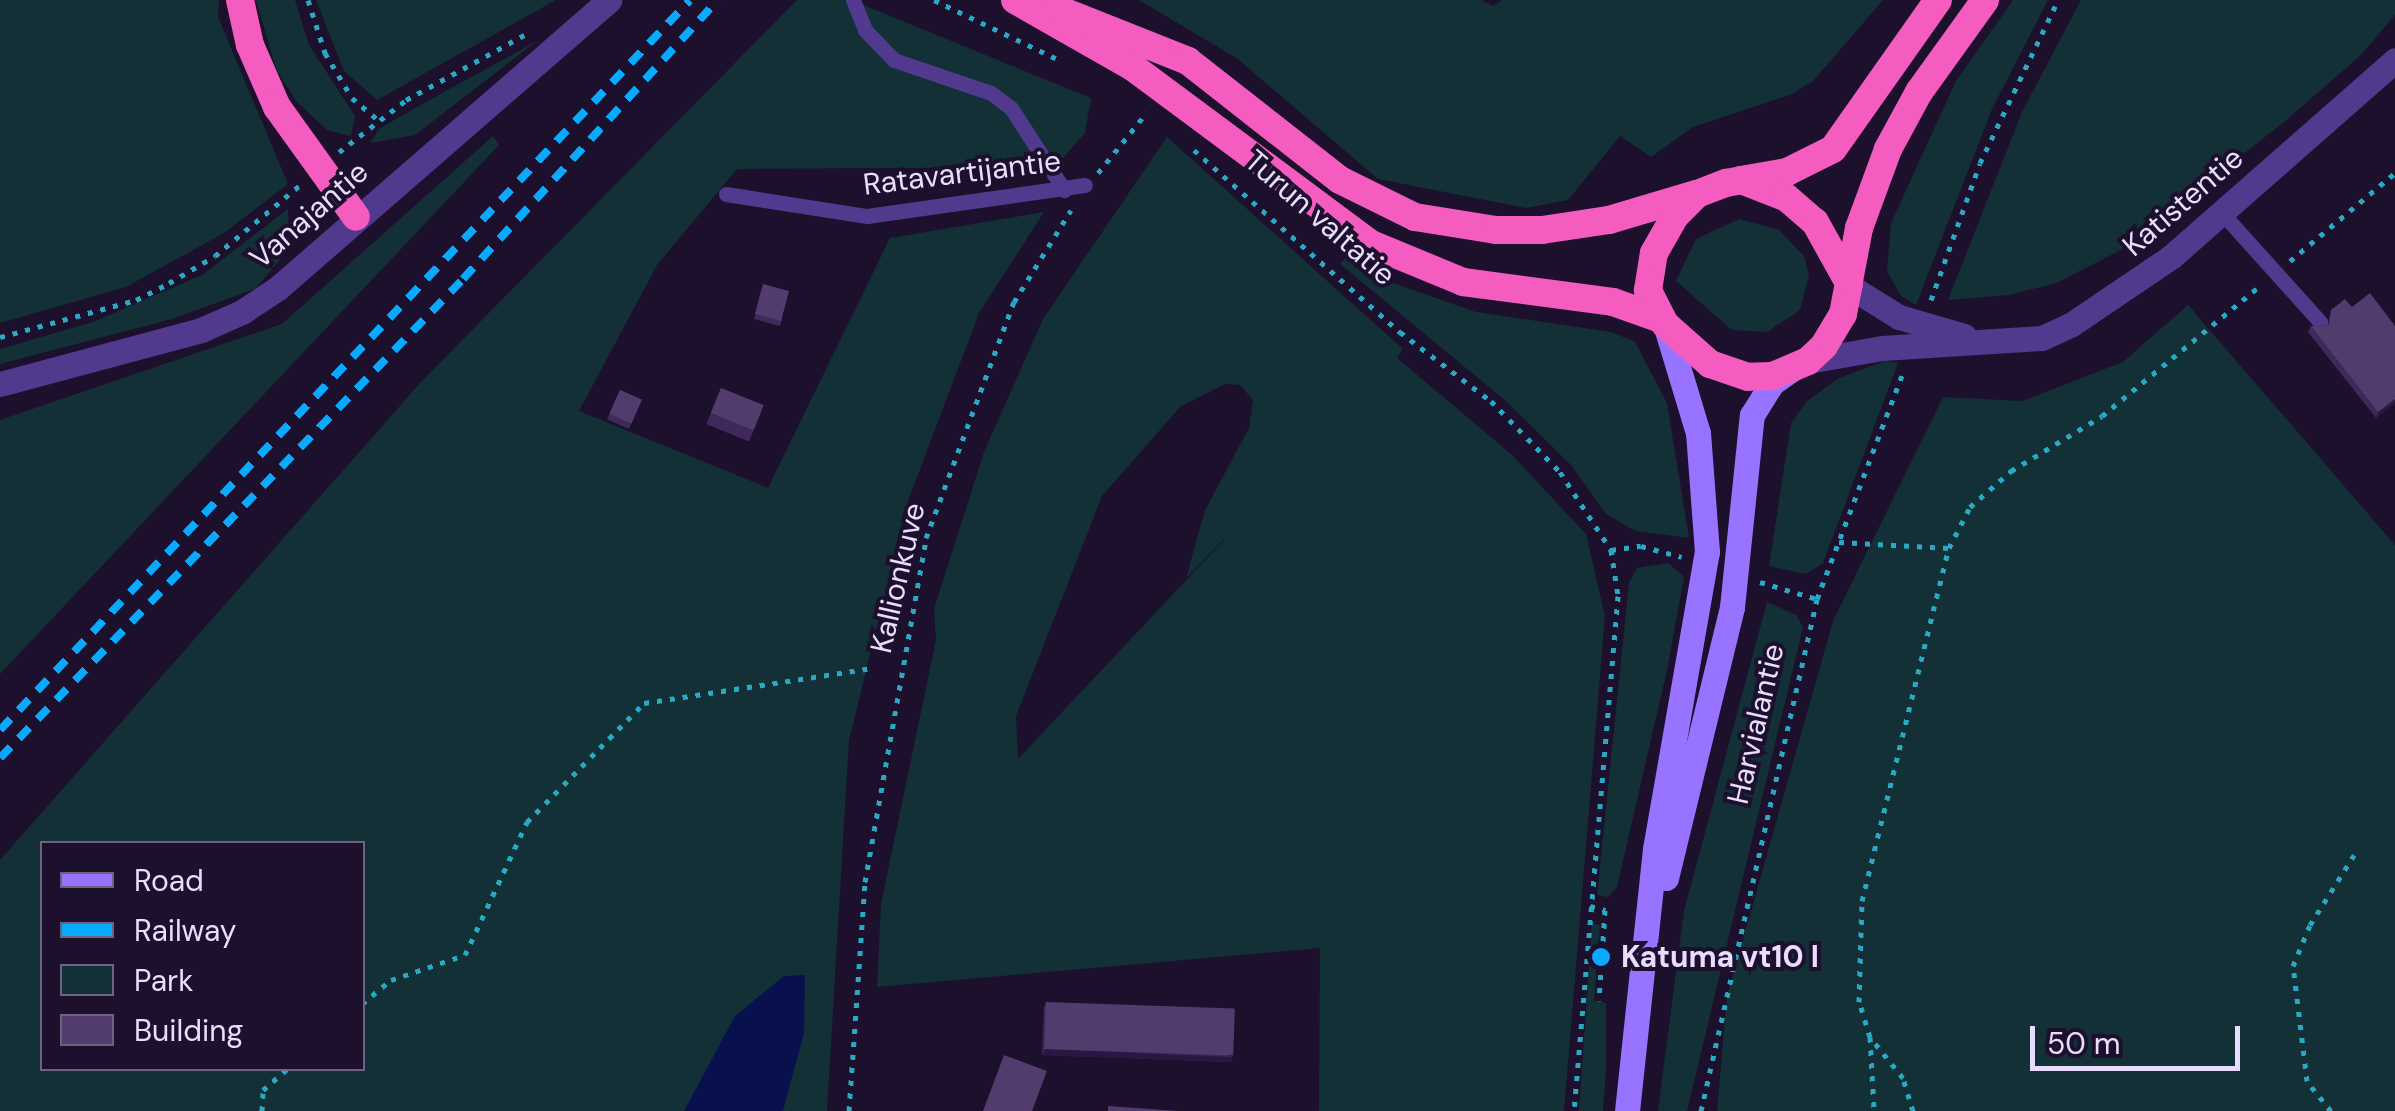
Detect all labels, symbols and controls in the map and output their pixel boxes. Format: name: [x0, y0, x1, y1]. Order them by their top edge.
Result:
street label: Katistentie: [2115, 140, 2251, 264]
street label: Ratavartijantie: [861, 143, 1063, 203]
street label: Turun valtatie: [1237, 143, 1403, 293]
street label: Vanajantie: [242, 154, 376, 276]
street label: Kallionkuve: [863, 499, 933, 657]
street label: Harvialantie: [1720, 640, 1792, 808]
legend: [40, 841, 365, 1071]
text: Road: [134, 861, 204, 900]
text: Railway: [134, 911, 237, 950]
place label: Katuma vt10 I: [1621, 939, 1819, 975]
marker: Katuma vt10 I: [1590, 946, 1612, 968]
text: Park: [134, 961, 193, 1000]
scale bar: [2035, 1006, 2245, 1068]
text: Building: [134, 1011, 243, 1050]
text: 50 m: [2047, 1024, 2121, 1063]

